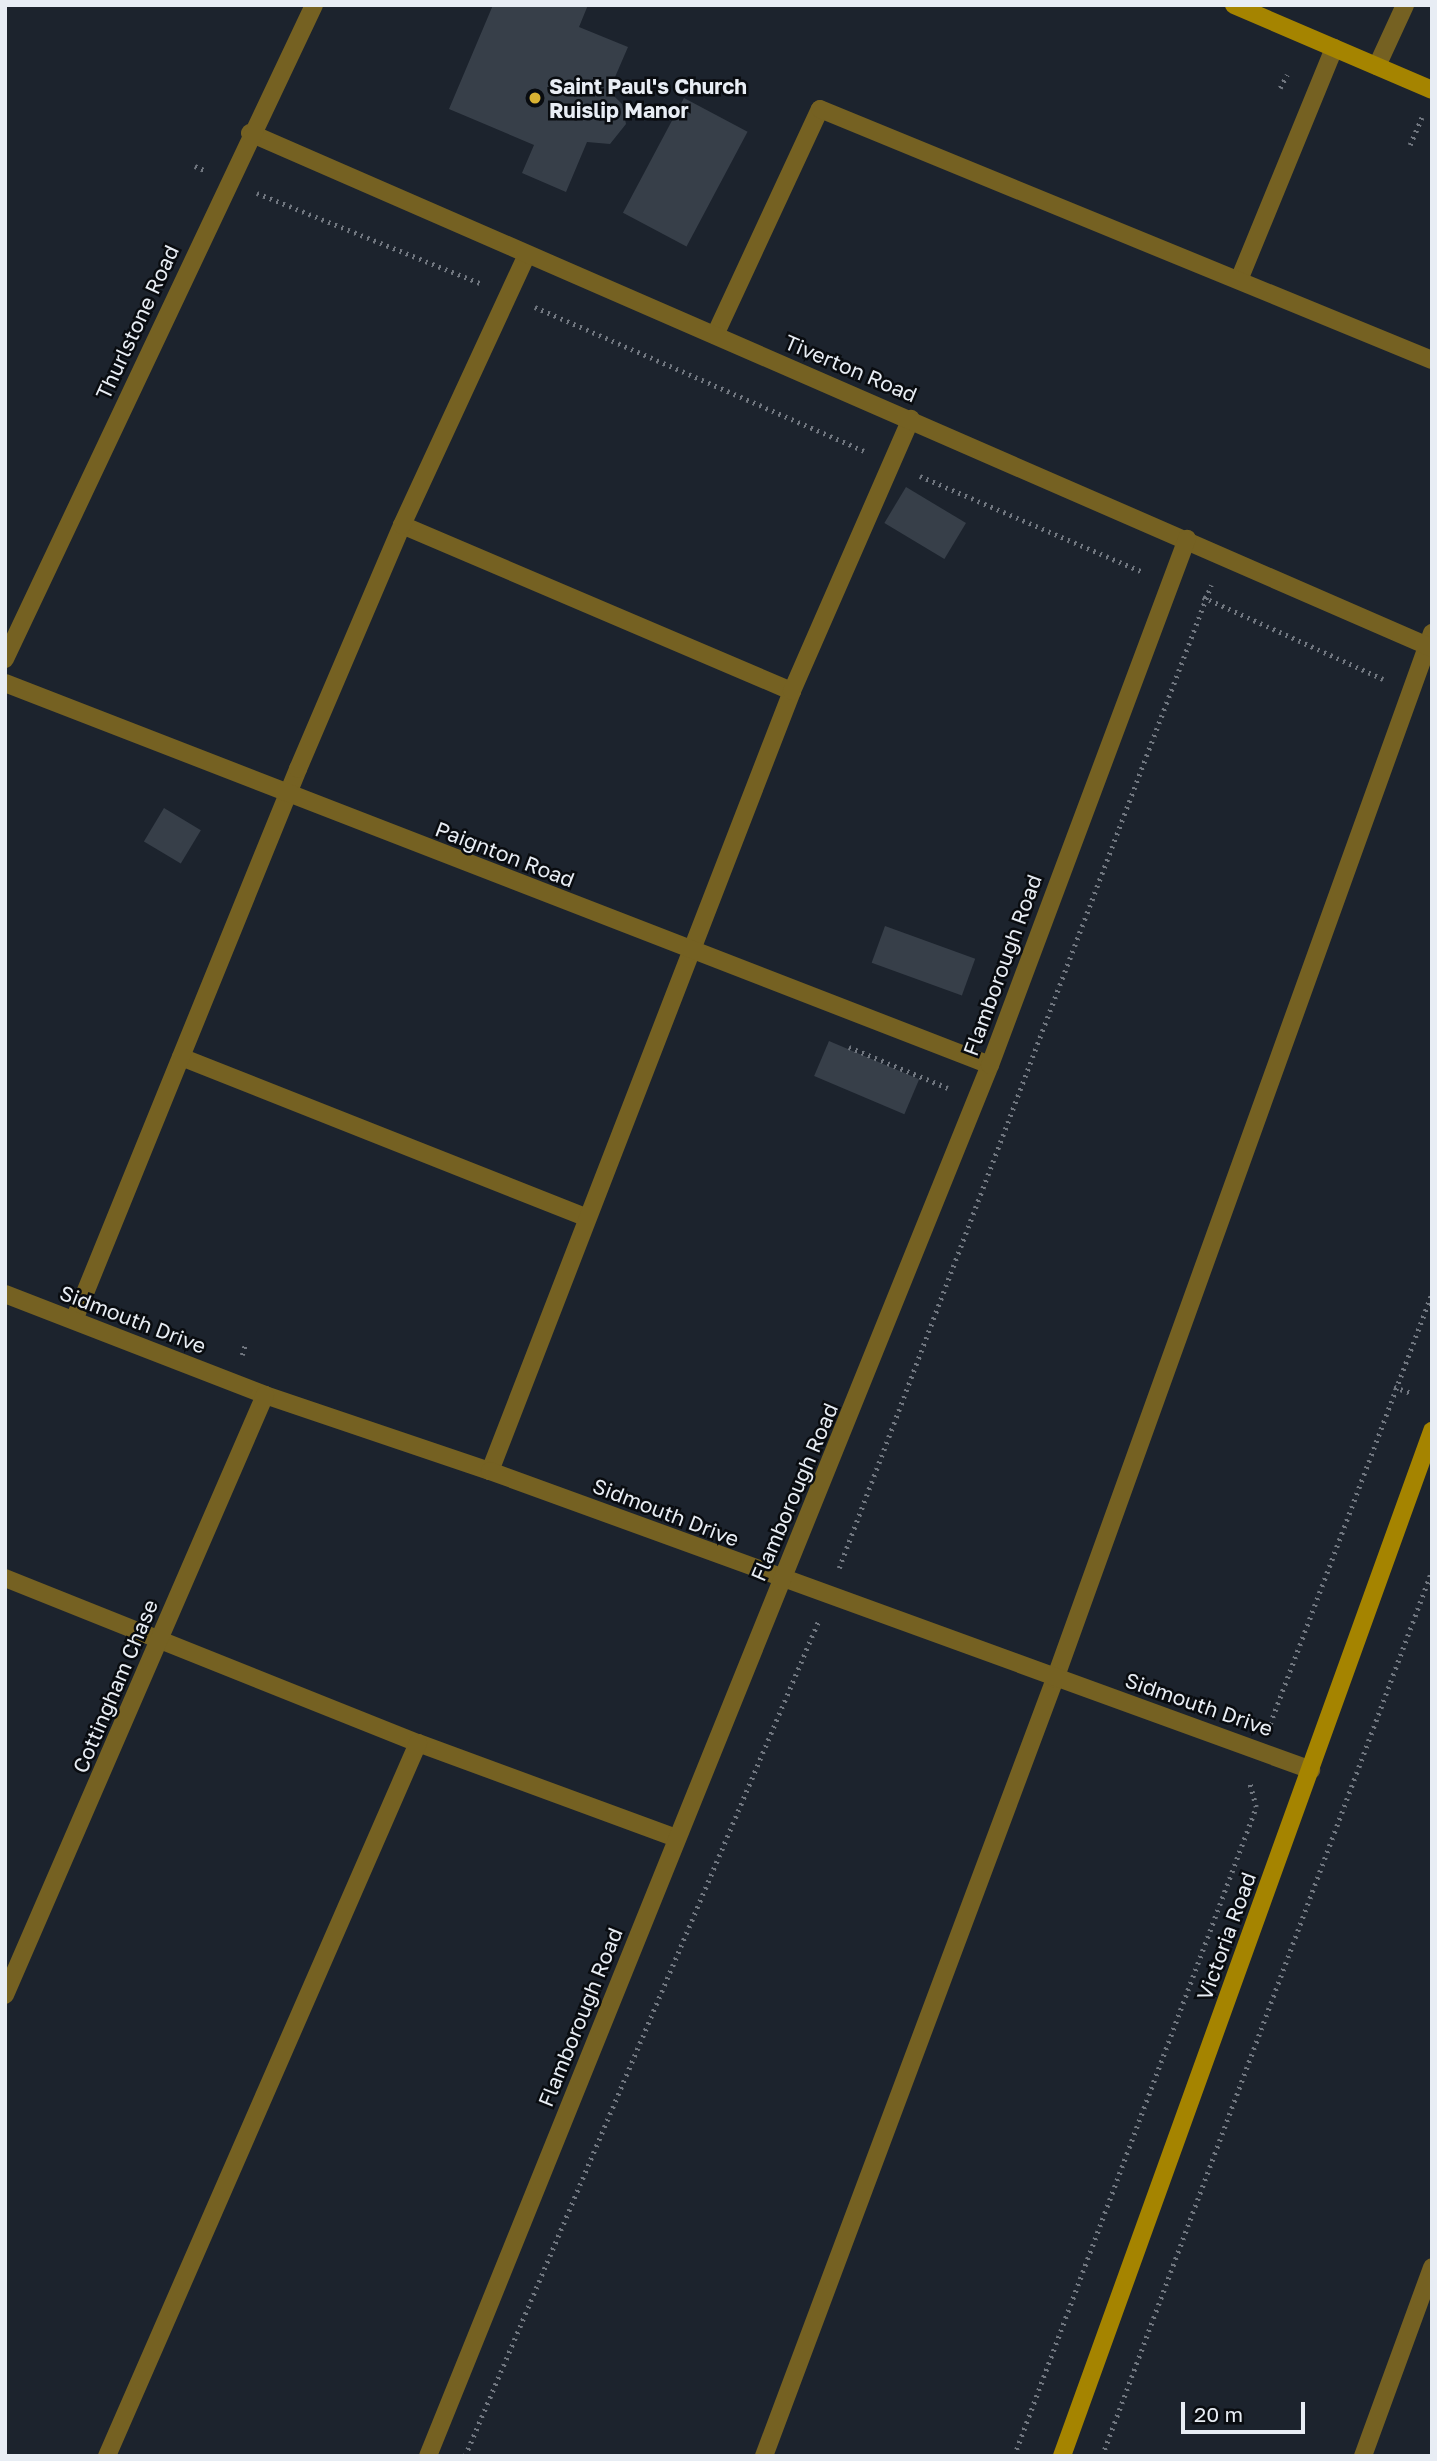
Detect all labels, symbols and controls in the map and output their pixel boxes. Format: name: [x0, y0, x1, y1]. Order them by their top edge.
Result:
place label: Saint Paul's Church Ruislip Manor: [549, 73, 747, 123]
marker: Saint Paul's Church Ruislip Manor: [527, 90, 543, 106]
street label: Thurlstone Road: [90, 241, 184, 403]
street label: Tiverton Road: [781, 329, 921, 407]
street label: Paignton Road: [432, 816, 578, 892]
street label: Flamborough Road: [957, 871, 1047, 1059]
street label: Sidmouth Drive: [56, 1280, 210, 1358]
street label: Flamborough Road: [745, 1399, 843, 1585]
street label: Sidmouth Drive: [589, 1473, 743, 1551]
street label: Cottingham Chase: [67, 1596, 163, 1776]
street label: Sidmouth Drive: [1122, 1667, 1276, 1741]
street label: Victoria Road: [1191, 1868, 1261, 2004]
street label: Flamborough Road: [533, 1924, 627, 2110]
scale bar: [1185, 2388, 1309, 2432]
text: 20 m: [1194, 2401, 1243, 2427]

